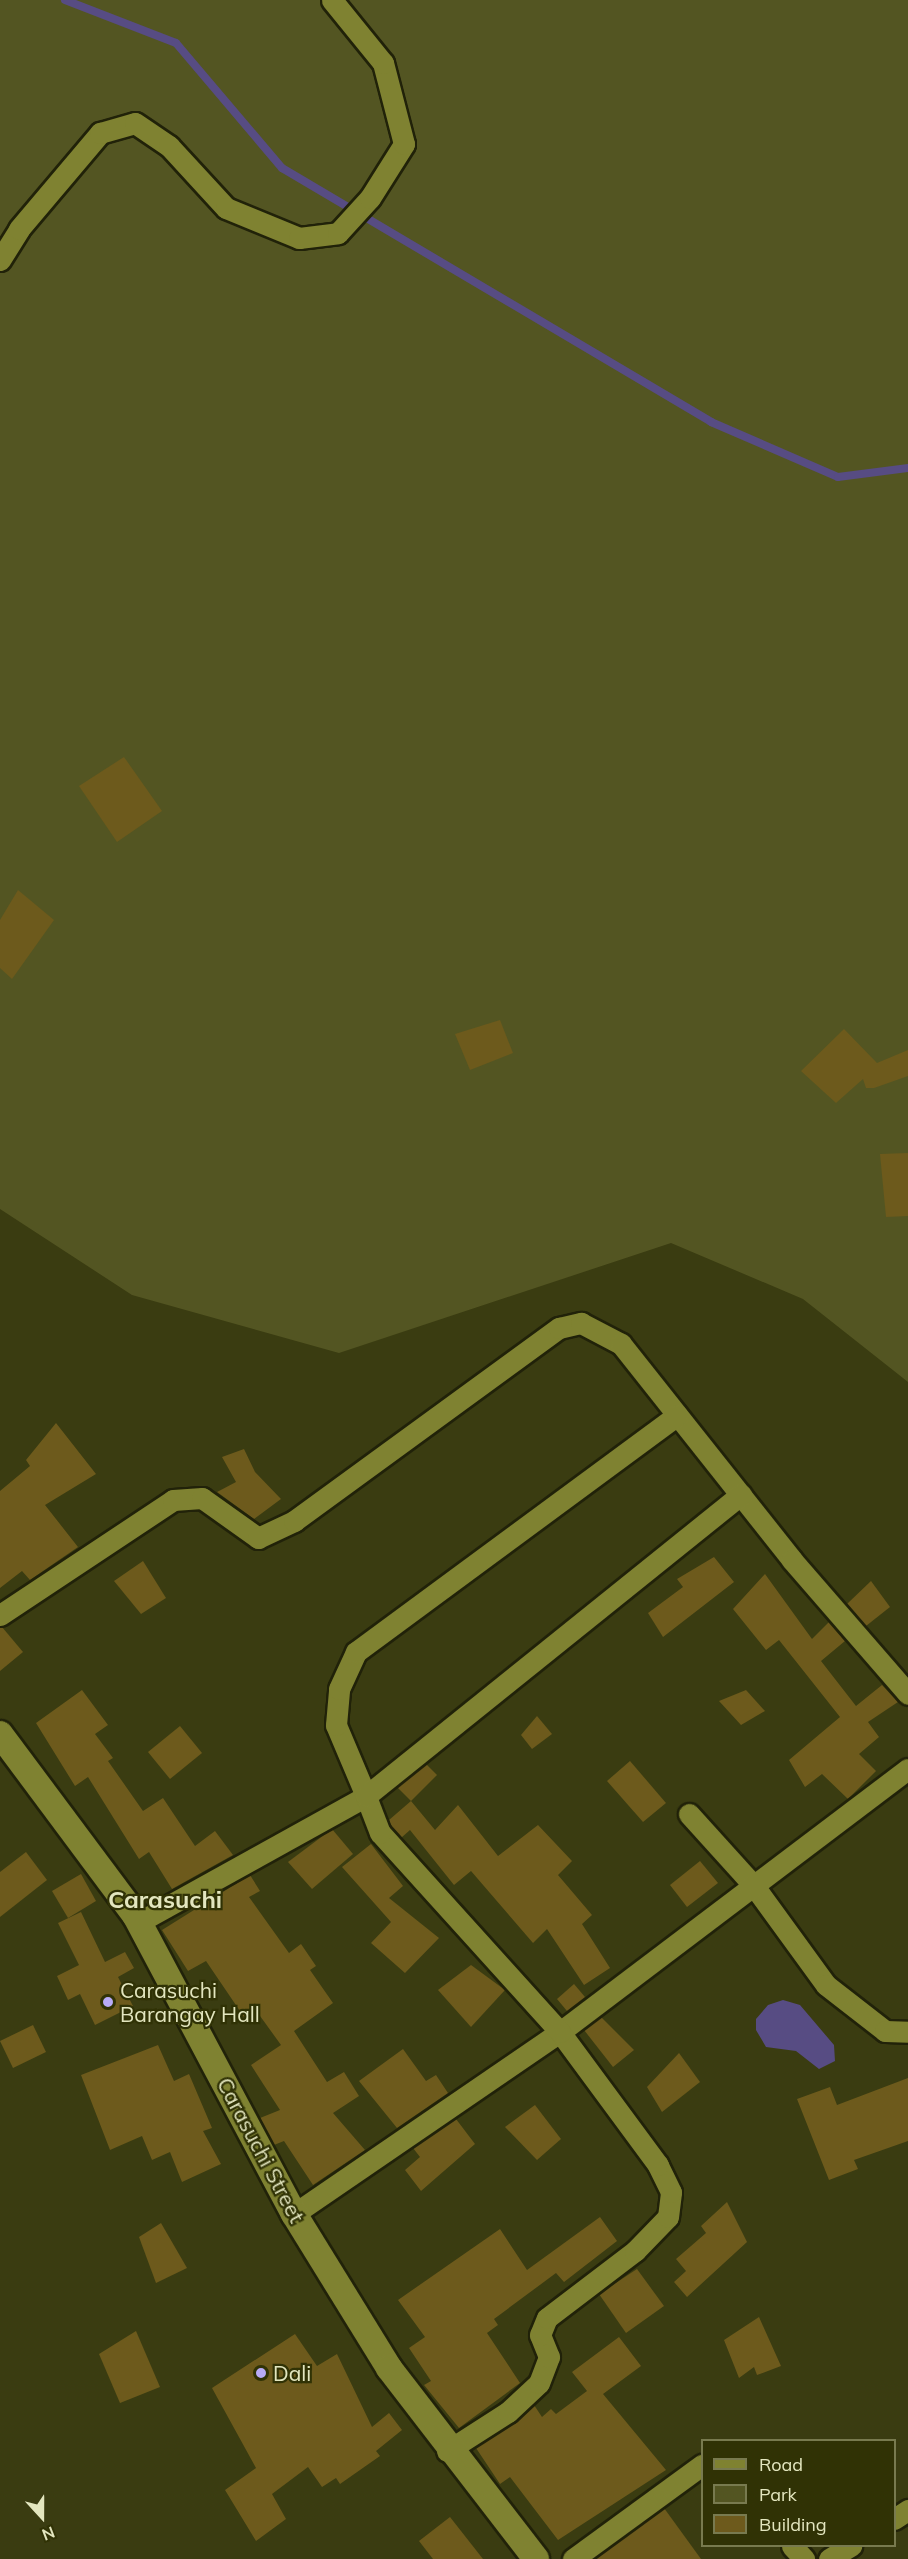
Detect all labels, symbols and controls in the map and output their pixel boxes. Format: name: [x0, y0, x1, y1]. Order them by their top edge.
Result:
district label: Carasuchi: [108, 1886, 222, 1914]
place label: Carasuchi Barangay Hall: [120, 1977, 260, 2027]
marker: Carasuchi Barangay Hall: [101, 1995, 115, 2009]
street label: Carasuchi Street: [212, 2073, 310, 2227]
place label: Dali: [273, 2360, 311, 2386]
marker: Dali: [254, 2366, 268, 2380]
legend: [701, 2439, 896, 2547]
text: Road: [759, 2453, 803, 2476]
text: Park: [759, 2483, 797, 2506]
north arrow: [12, 2487, 72, 2547]
text: Building: [759, 2513, 827, 2536]
text: N: [39, 2522, 58, 2545]

